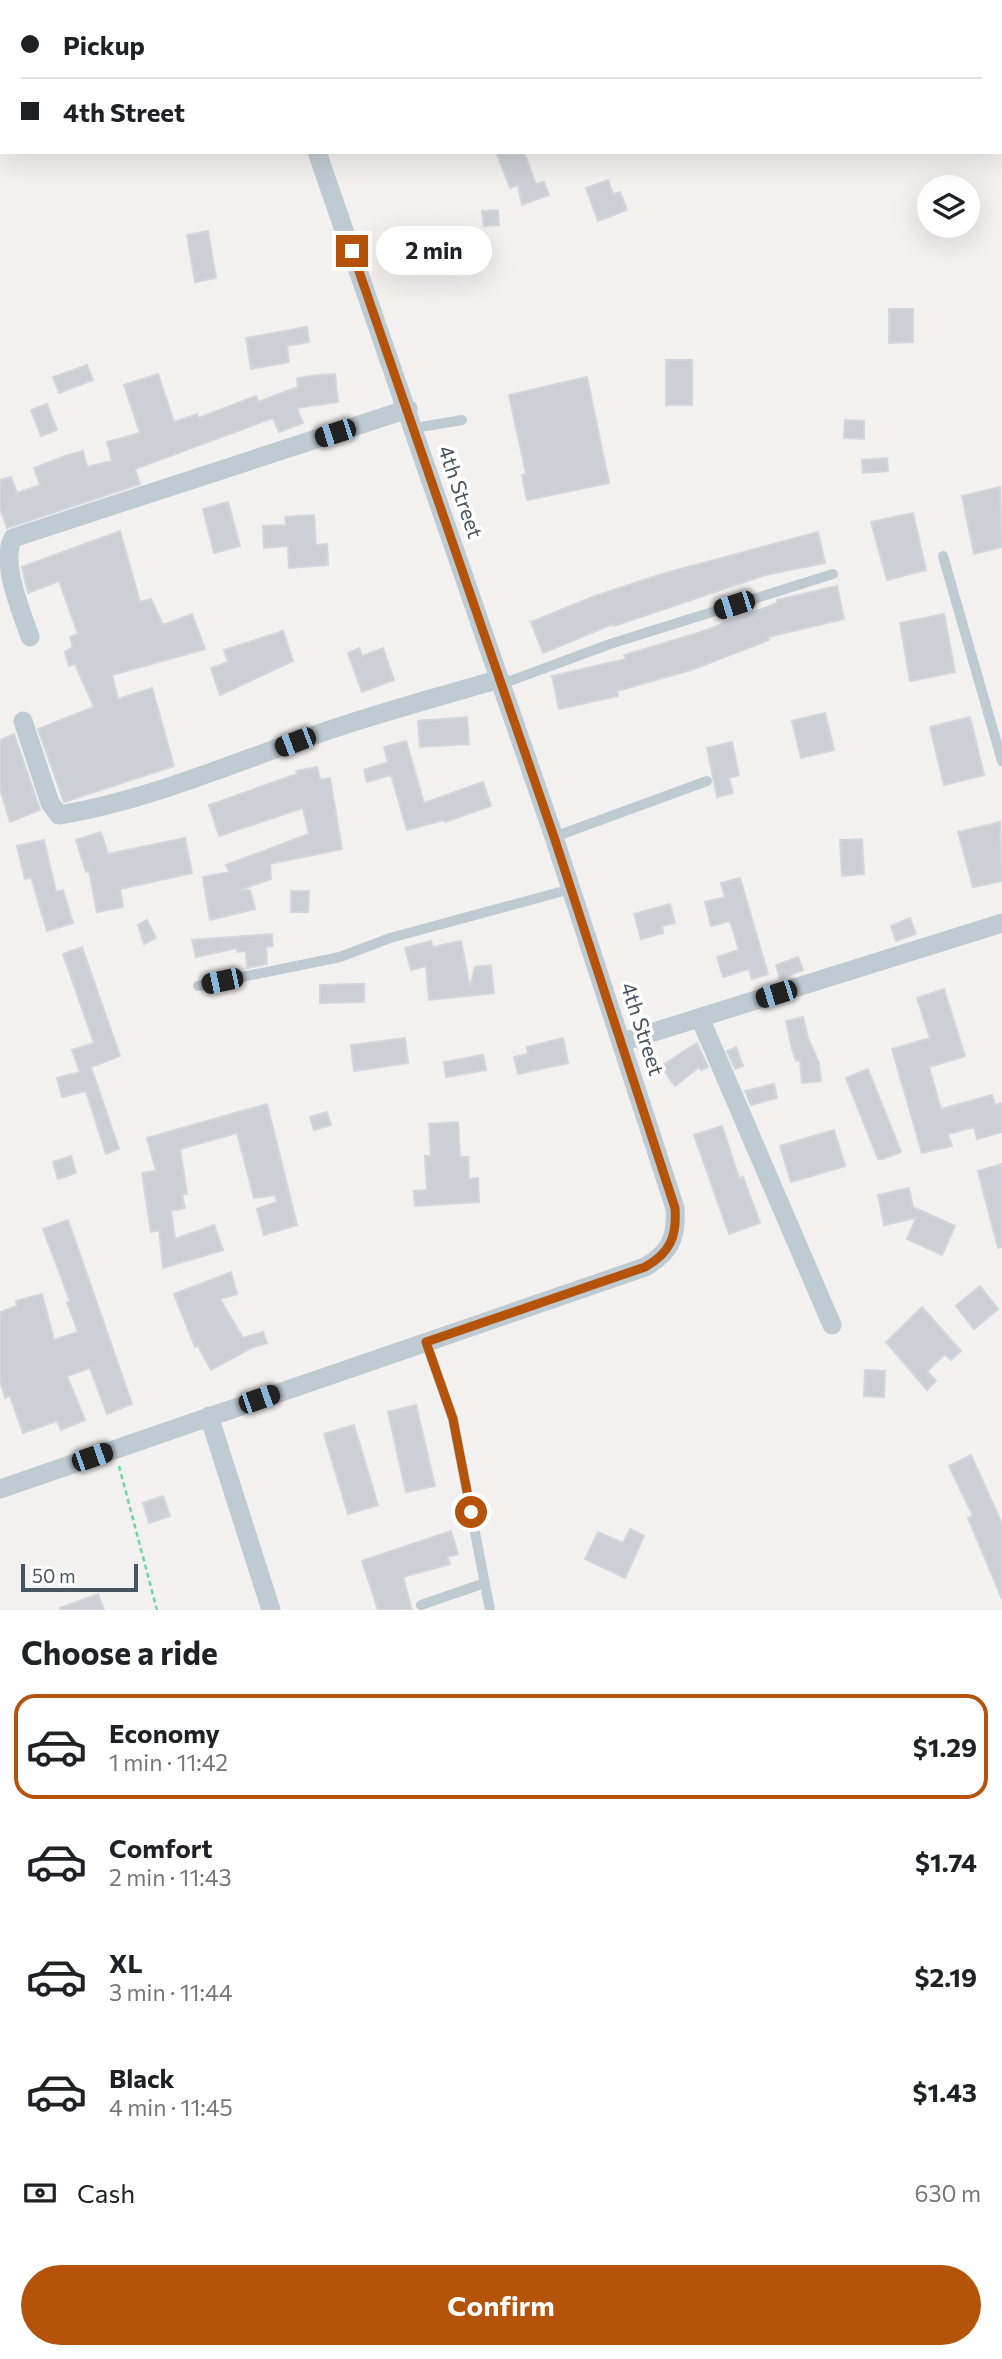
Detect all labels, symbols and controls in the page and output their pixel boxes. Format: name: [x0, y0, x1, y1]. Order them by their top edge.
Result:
text: Pickup: [63, 29, 145, 60]
text: 4th Street: [63, 96, 185, 127]
map controls: [917, 175, 980, 238]
button: layers: [917, 175, 980, 238]
callout: 2 min: [376, 226, 492, 276]
route end: [336, 235, 368, 267]
text: 2 min: [405, 236, 463, 264]
car: [312, 417, 359, 449]
street label: 4th Street: [434, 442, 489, 541]
car: [711, 589, 758, 621]
car: [272, 725, 319, 759]
car: [200, 966, 245, 996]
car: [753, 978, 800, 1010]
street label: 4th Street: [617, 979, 670, 1078]
car: [236, 1382, 283, 1416]
car: [69, 1440, 116, 1474]
route start: [455, 1496, 487, 1528]
scale bar: [21, 1561, 138, 1593]
text: 50 m: [32, 1564, 76, 1587]
text: Choose a ride: [21, 1632, 218, 1672]
icon: car: [25, 1715, 88, 1778]
text: Economy: [109, 1717, 220, 1748]
text: $1.29: [913, 1731, 977, 1762]
text: 1 min · 11:42: [109, 1748, 228, 1776]
icon: car: [25, 1830, 88, 1893]
text: Comfort: [109, 1832, 212, 1863]
text: $1.74: [915, 1846, 977, 1877]
text: 2 min · 11:43: [109, 1863, 232, 1891]
icon: car: [25, 1945, 88, 2008]
text: XL: [109, 1947, 143, 1978]
text: $2.19: [915, 1961, 977, 1992]
text: 3 min · 11:44: [109, 1978, 233, 2006]
icon: car: [25, 2060, 88, 2123]
text: Black: [109, 2062, 175, 2093]
text: $1.43: [913, 2076, 977, 2107]
text: 4 min · 11:45: [109, 2093, 233, 2121]
icon: cash: [21, 2174, 59, 2212]
text: Cash: [77, 2177, 135, 2208]
text: 630 m: [915, 2179, 981, 2207]
button: Confirm: [21, 2265, 981, 2345]

